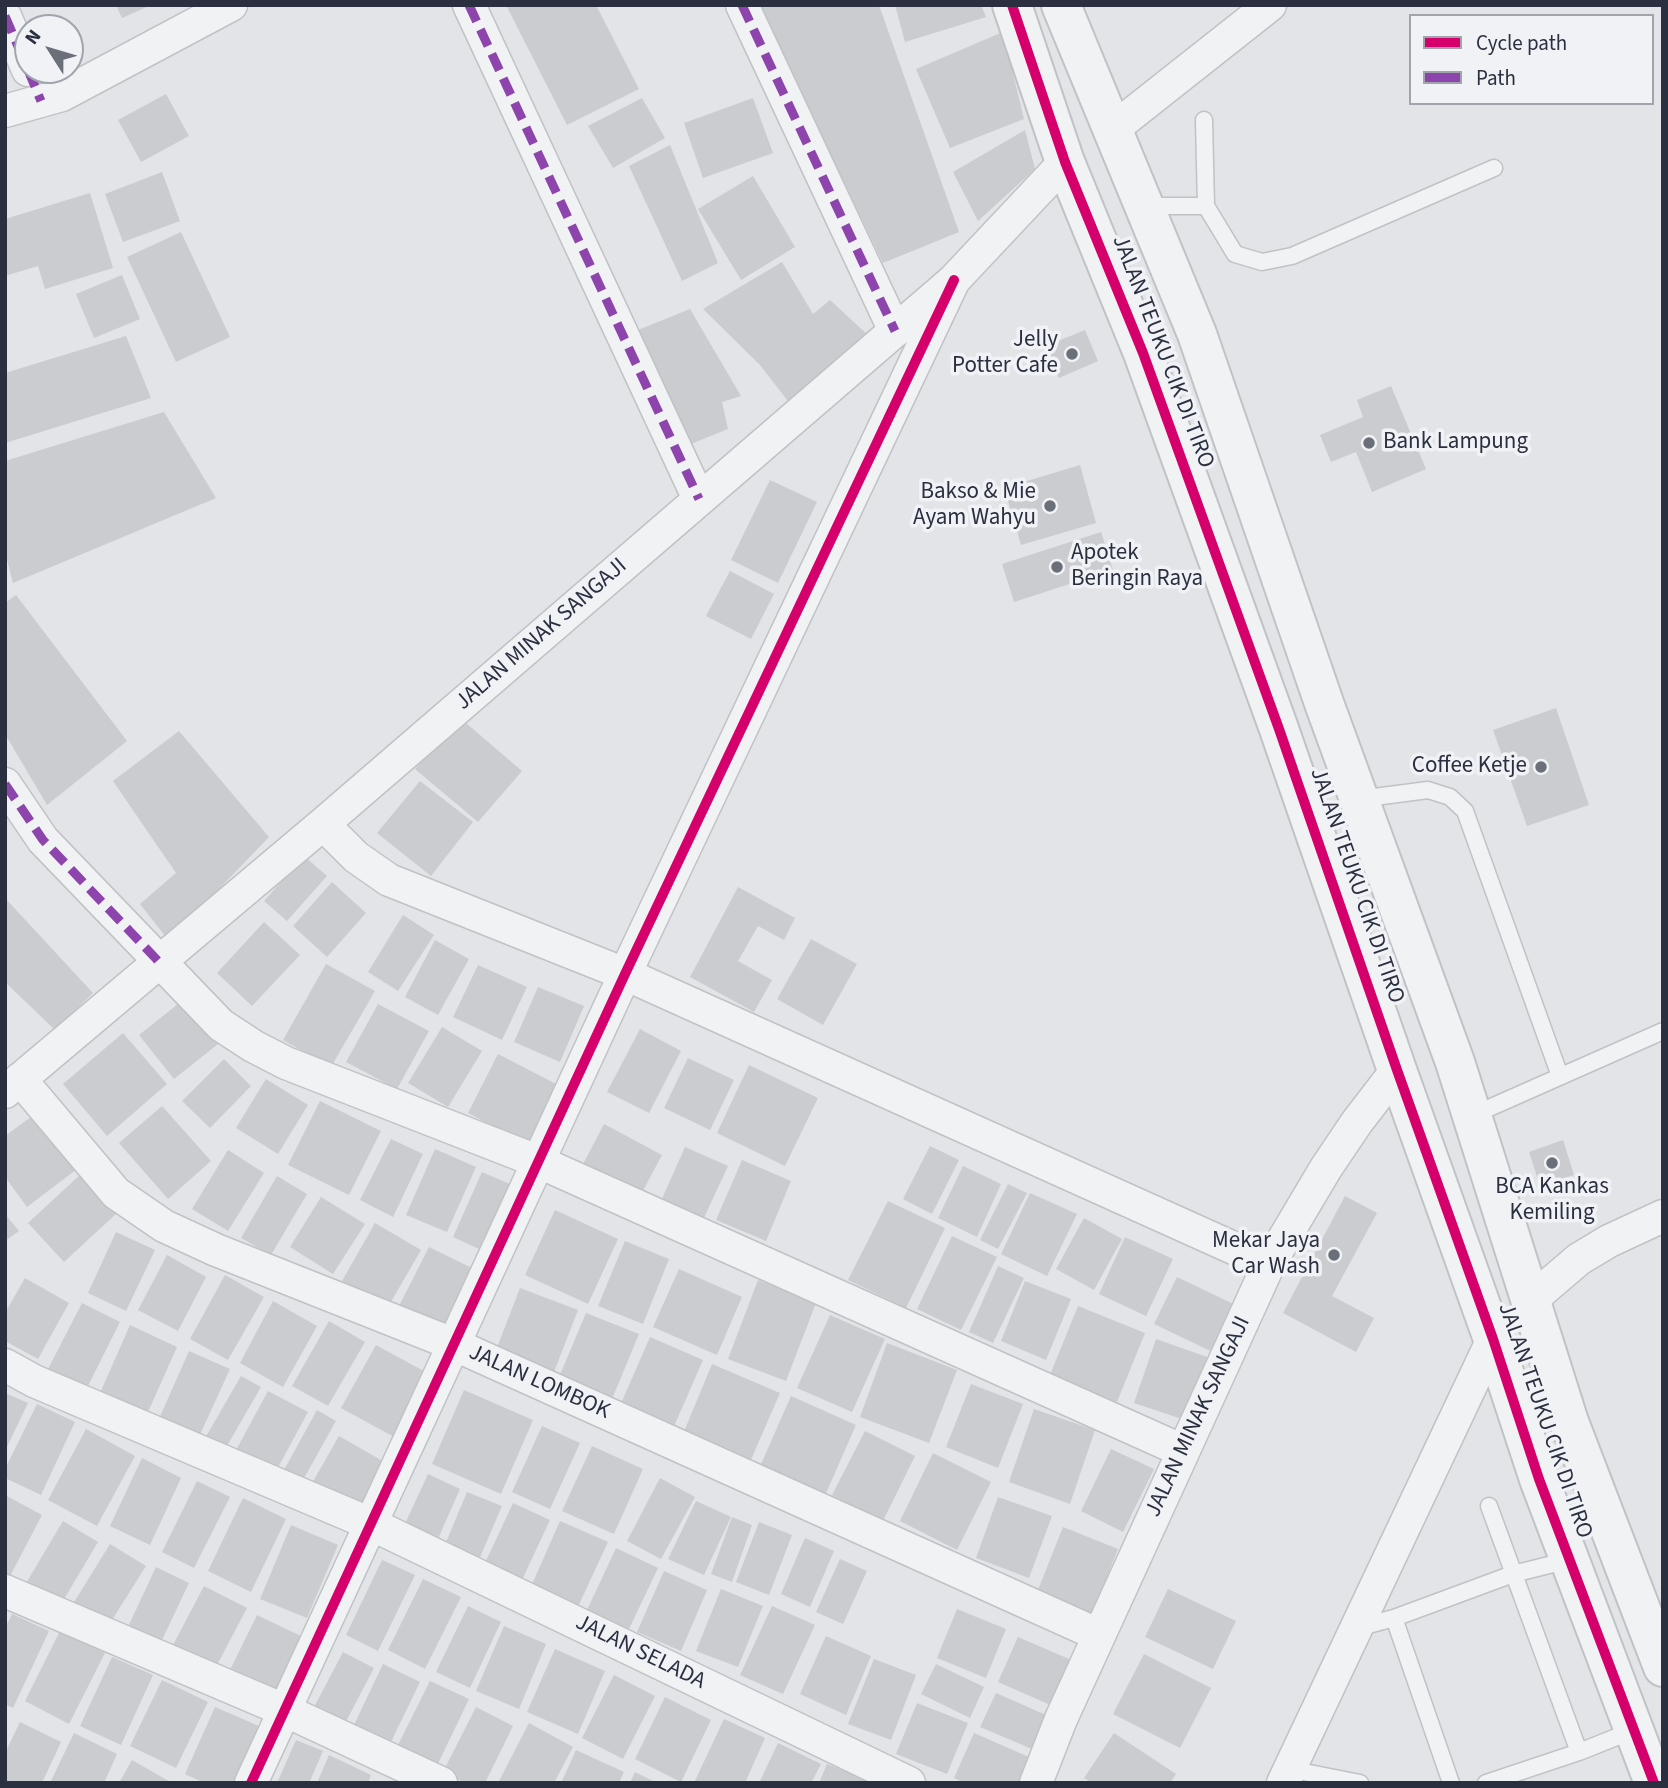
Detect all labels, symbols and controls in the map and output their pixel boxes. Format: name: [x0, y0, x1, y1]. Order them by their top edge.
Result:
north arrow: [14, 14, 84, 84]
legend: [1409, 14, 1654, 105]
text: N: [19, 24, 48, 50]
text: Cycle path: [1476, 28, 1567, 58]
text: Path: [1476, 63, 1516, 93]
street label: JALAN TEUKU CIK DI TIRO: [1105, 232, 1219, 472]
place label: Jelly Potter Cafe: [952, 327, 1058, 381]
marker: Jelly Potter Cafe: [1064, 346, 1080, 362]
place label: Bank Lampung: [1383, 429, 1528, 457]
marker: Bank Lampung: [1361, 435, 1377, 451]
place label: Bakso & Mie Ayam Wahyu: [913, 479, 1036, 533]
marker: Bakso & Mie Ayam Wahyu: [1042, 498, 1058, 514]
place label: Apotek Beringin Raya: [1071, 540, 1203, 594]
street label: JALAN MINAK SANGAJI: [451, 553, 633, 717]
marker: Apotek Beringin Raya: [1049, 559, 1065, 575]
place label: Coffee Ketje: [1412, 753, 1527, 781]
marker: Coffee Ketje: [1533, 759, 1549, 775]
street label: JALAN TEUKU CIK DI TIRO: [1303, 765, 1409, 1007]
marker: BCA Kankas Kemiling: [1544, 1155, 1560, 1171]
place label: BCA Kankas Kemiling: [1495, 1174, 1609, 1228]
place label: Mekar Jaya Car Wash: [1212, 1228, 1320, 1282]
marker: Mekar Jaya Car Wash: [1326, 1247, 1342, 1263]
street label: JALAN TEUKU CIK DI TIRO: [1491, 1300, 1597, 1542]
street label: JALAN MINAK SANGAJI: [1140, 1312, 1258, 1522]
street label: JALAN LOMBOK: [464, 1340, 614, 1426]
street label: JALAN SELADA: [570, 1610, 710, 1696]

